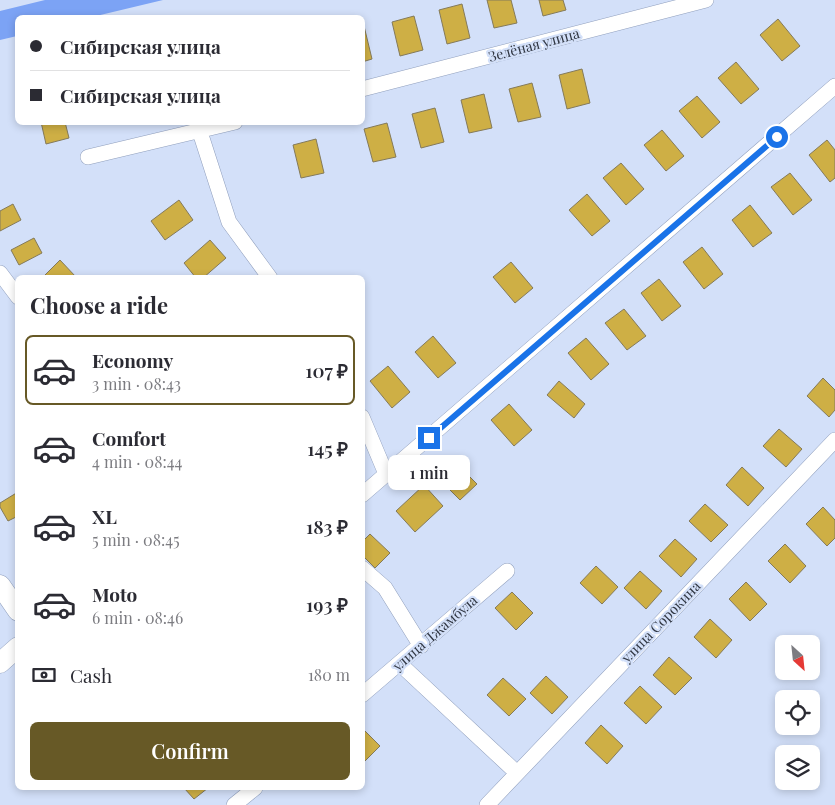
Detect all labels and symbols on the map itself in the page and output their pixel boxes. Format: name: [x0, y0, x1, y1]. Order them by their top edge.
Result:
street label: Зелёная улица: [486, 23, 582, 66]
route start: [766, 126, 788, 148]
route end: [418, 427, 440, 449]
callout: 1 min: [388, 456, 470, 490]
street label: улица Сорокина: [616, 577, 705, 667]
street label: улица Джамбула: [387, 590, 481, 675]
north arrow: [775, 635, 820, 680]

